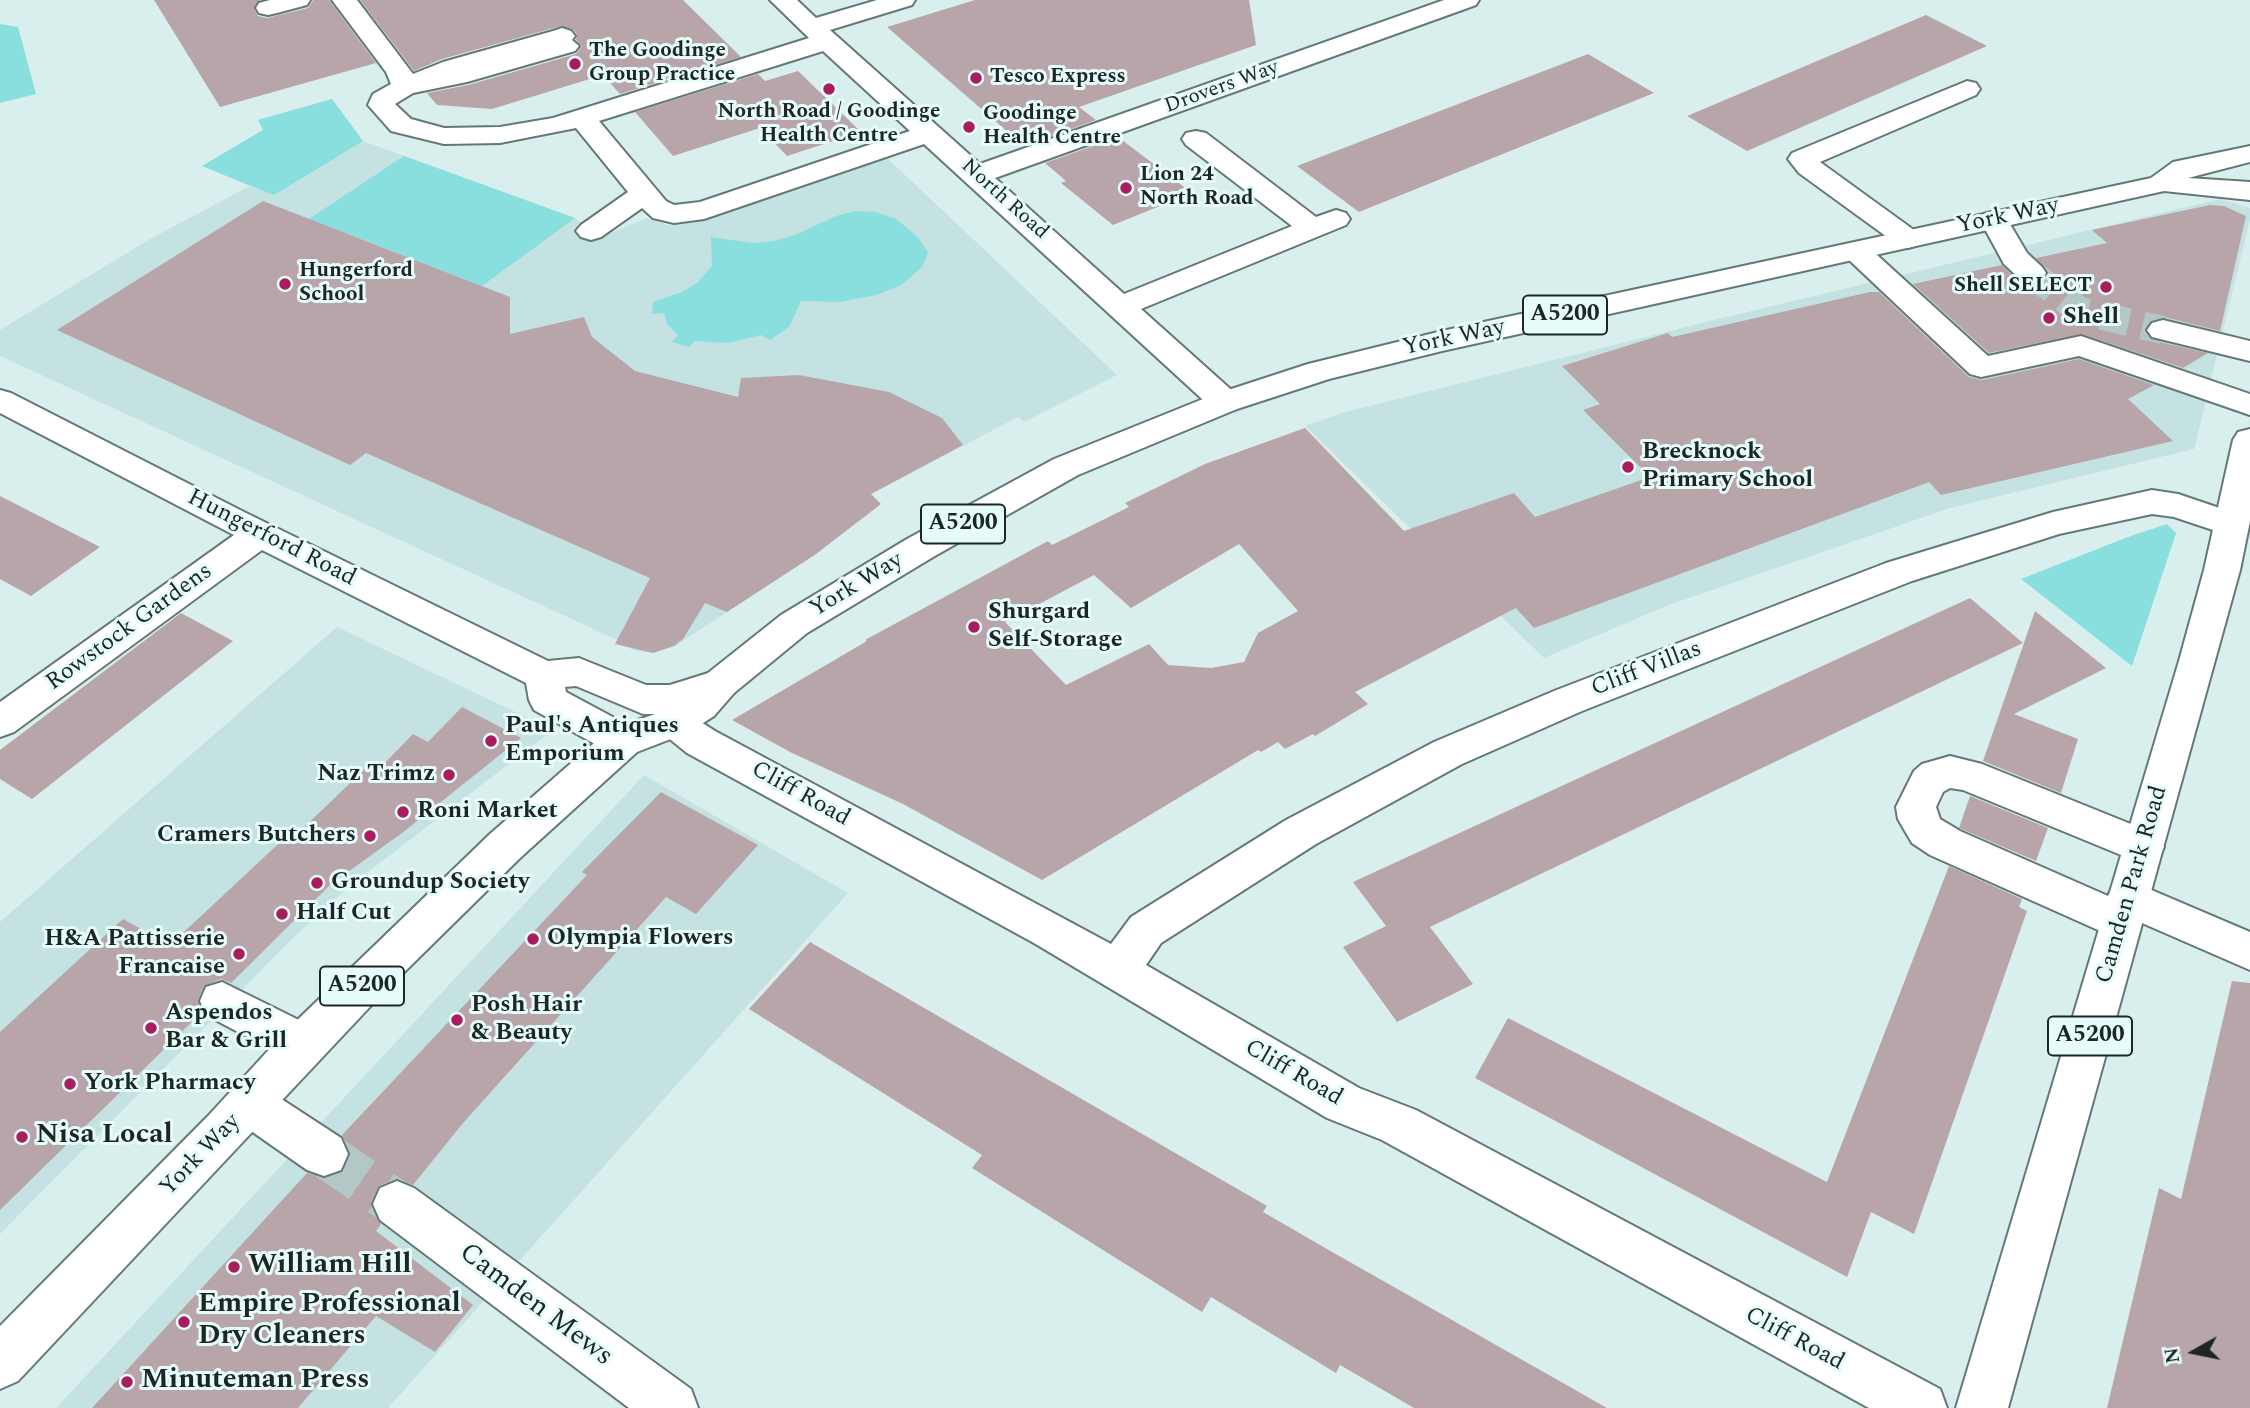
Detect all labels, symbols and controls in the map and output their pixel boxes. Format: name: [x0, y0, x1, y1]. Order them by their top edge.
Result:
place label: The Goodinge Group Practice: [589, 39, 735, 89]
marker: The Goodinge Group Practice: [567, 56, 583, 72]
street label: Drovers Way: [1162, 56, 1282, 120]
place label: Tesco Express: [990, 65, 1126, 91]
marker: Tesco Express: [968, 70, 984, 86]
marker: North Road / Goodinge Health Centre: [821, 81, 837, 97]
place label: North Road / Goodinge Health Centre: [718, 100, 940, 150]
place label: Goodinge Health Centre: [983, 102, 1121, 152]
marker: Goodinge Health Centre: [961, 119, 977, 135]
street label: North Road: [955, 154, 1053, 246]
place label: Lion 24 North Road: [1140, 163, 1253, 213]
marker: Lion 24 North Road: [1118, 180, 1134, 196]
street label: York Way: [1954, 192, 2062, 242]
place label: Hungerford School: [299, 259, 413, 309]
place label: Shell SELECT: [1954, 274, 2092, 300]
marker: Hungerford School: [277, 276, 293, 292]
marker: Shell SELECT: [2098, 279, 2114, 295]
road number: A5200: [1523, 296, 1607, 334]
place label: Shell: [2063, 304, 2119, 332]
marker: Shell: [2041, 310, 2057, 326]
street label: York Way: [1400, 314, 1508, 364]
place label: Brecknock Primary School: [1642, 439, 1813, 495]
marker: Brecknock Primary School: [1620, 459, 1636, 475]
street label: Hungerford Road: [182, 484, 360, 594]
road number: A5200: [921, 504, 1005, 544]
street label: York Way: [805, 547, 909, 625]
street label: Rowstock Gardens: [41, 558, 219, 698]
place label: Shurgard Self-Storage: [988, 599, 1123, 655]
marker: Shurgard Self-Storage: [966, 619, 982, 635]
street label: Cliff Villas: [1588, 636, 1706, 704]
place label: Paul's Antiques Emporium: [505, 713, 679, 769]
marker: Paul's Antiques Emporium: [483, 733, 499, 749]
street label: Cliff Road: [746, 756, 854, 834]
place label: Naz Trimz: [317, 761, 435, 789]
marker: Naz Trimz: [441, 767, 457, 783]
street label: Camden Park Road: [2091, 783, 2175, 987]
place label: Roni Market: [417, 798, 558, 826]
marker: Roni Market: [395, 804, 411, 820]
place label: Cramers Butchers: [157, 822, 356, 850]
marker: Cramers Butchers: [362, 828, 378, 844]
place label: Groundup Society: [331, 869, 529, 897]
marker: Groundup Society: [309, 875, 325, 891]
place label: Half Cut: [296, 900, 392, 928]
marker: Half Cut: [274, 906, 290, 922]
place label: Olympia Flowers: [547, 925, 734, 953]
place label: H&A Pattisserie Francaise: [44, 926, 225, 982]
marker: Olympia Flowers: [525, 931, 541, 947]
marker: H&A Pattisserie Francaise: [231, 946, 247, 962]
road number: A5200: [320, 967, 404, 1006]
place label: Posh Hair & Beauty: [471, 992, 582, 1048]
place label: Aspendos Bar & Grill: [165, 1000, 287, 1056]
marker: Posh Hair & Beauty: [449, 1012, 465, 1028]
road number: A5200: [2048, 1016, 2132, 1056]
marker: Aspendos Bar & Grill: [143, 1020, 159, 1036]
street label: Cliff Road: [1239, 1034, 1347, 1114]
place label: York Pharmacy: [84, 1070, 255, 1098]
marker: York Pharmacy: [62, 1076, 78, 1092]
street label: York Way: [155, 1109, 247, 1203]
place label: Nisa Local: [36, 1120, 173, 1154]
marker: Nisa Local: [14, 1129, 30, 1145]
street label: Camden Mews: [451, 1237, 619, 1375]
place label: William Hill: [248, 1250, 411, 1284]
marker: William Hill: [226, 1259, 242, 1275]
place label: Empire Professional Dry Cleaners: [198, 1289, 461, 1355]
street label: Cliff Road: [1739, 1302, 1849, 1378]
marker: Empire Professional Dry Cleaners: [176, 1314, 192, 1330]
north arrow: [2159, 1317, 2229, 1387]
text: N: [2157, 1345, 2188, 1365]
place label: Minuteman Press: [141, 1365, 369, 1399]
marker: Minuteman Press: [119, 1374, 135, 1390]

